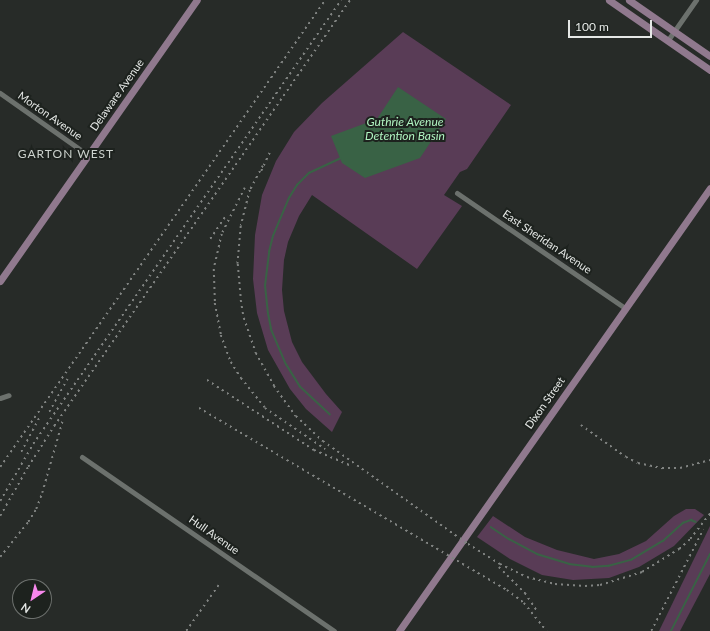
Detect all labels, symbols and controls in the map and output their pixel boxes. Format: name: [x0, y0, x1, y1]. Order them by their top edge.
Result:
scale bar: [570, 12, 654, 38]
text: 100 m: [575, 19, 609, 34]
street label: Delaware Avenue: [87, 56, 147, 134]
street label: Morton Avenue: [15, 89, 85, 143]
water label: Guthrie Avenue Detention Basin: [365, 115, 445, 143]
district label: GARTON WEST: [18, 147, 114, 161]
street label: East Sheridan Avenue: [500, 207, 594, 277]
street label: Dixon Street: [522, 375, 568, 431]
street label: Hull Avenue: [186, 513, 242, 557]
north arrow: [12, 579, 52, 619]
text: N: [18, 601, 33, 616]

